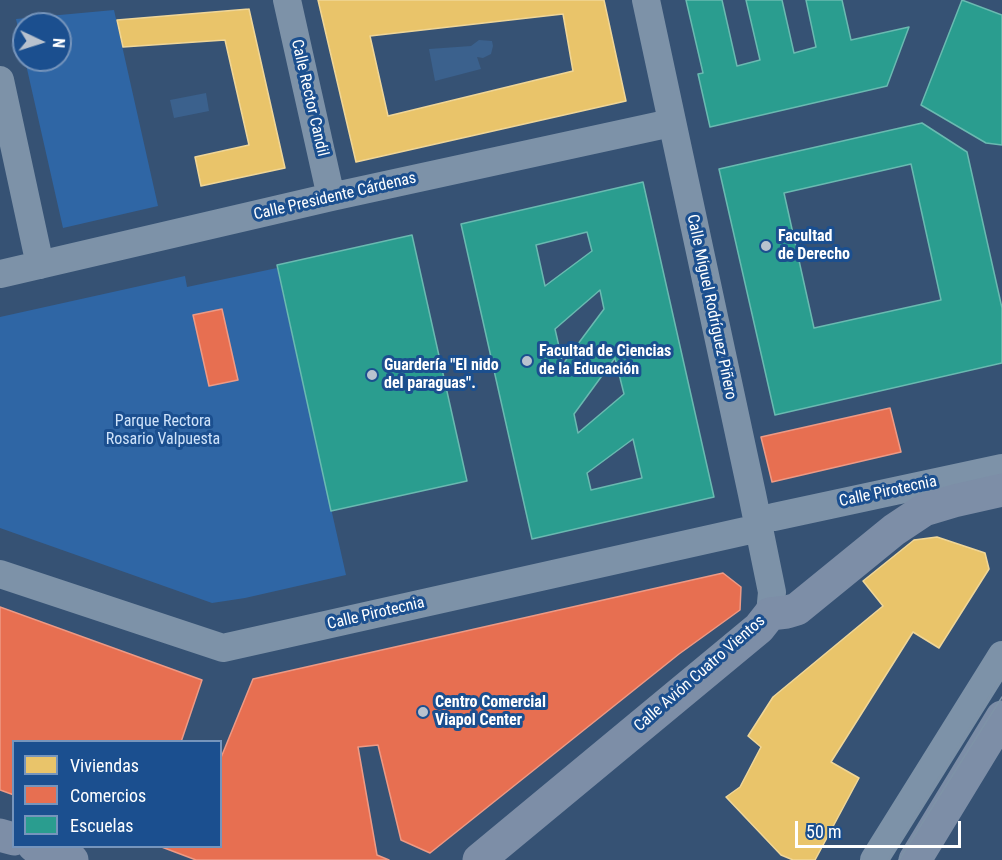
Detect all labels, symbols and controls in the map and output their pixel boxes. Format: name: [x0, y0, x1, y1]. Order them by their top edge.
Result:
north arrow: [12, 12, 72, 72]
text: N: [49, 38, 68, 49]
street label: Calle Rector Candil: [286, 38, 332, 158]
street label: Calle Presidente Cárdenas: [252, 169, 418, 225]
street label: Calle Miguel Rodríguez Piñero: [682, 213, 740, 401]
place label: Facultad de Derecho: [778, 227, 850, 265]
marker: Facultad de Derecho: [759, 239, 773, 253]
place label: Facultad de Ciencias de la Educación: [539, 342, 671, 380]
marker: Facultad de Ciencias de la Educación: [520, 354, 534, 368]
place label: Guardería "El nido del paraguas".: [384, 356, 499, 394]
marker: Guardería "El nido del paraguas".: [365, 368, 379, 382]
park label: Parque Rectora Rosario Valpuesta: [106, 412, 220, 450]
street label: Calle Pirotecnia: [837, 472, 939, 512]
street label: Calle Pirotecnia: [325, 593, 427, 635]
street label: Calle Avión Cuatro Vientos: [631, 612, 769, 736]
place label: Centro Comercial Viapol Center: [435, 693, 546, 731]
marker: Centro Comercial Viapol Center: [416, 705, 430, 719]
legend: [12, 740, 222, 848]
text: Viviendas: [70, 755, 139, 776]
text: Comercios: [70, 785, 146, 806]
scale bar: [798, 809, 964, 847]
text: Escuelas: [70, 815, 134, 836]
text: 50 m: [806, 821, 841, 842]

